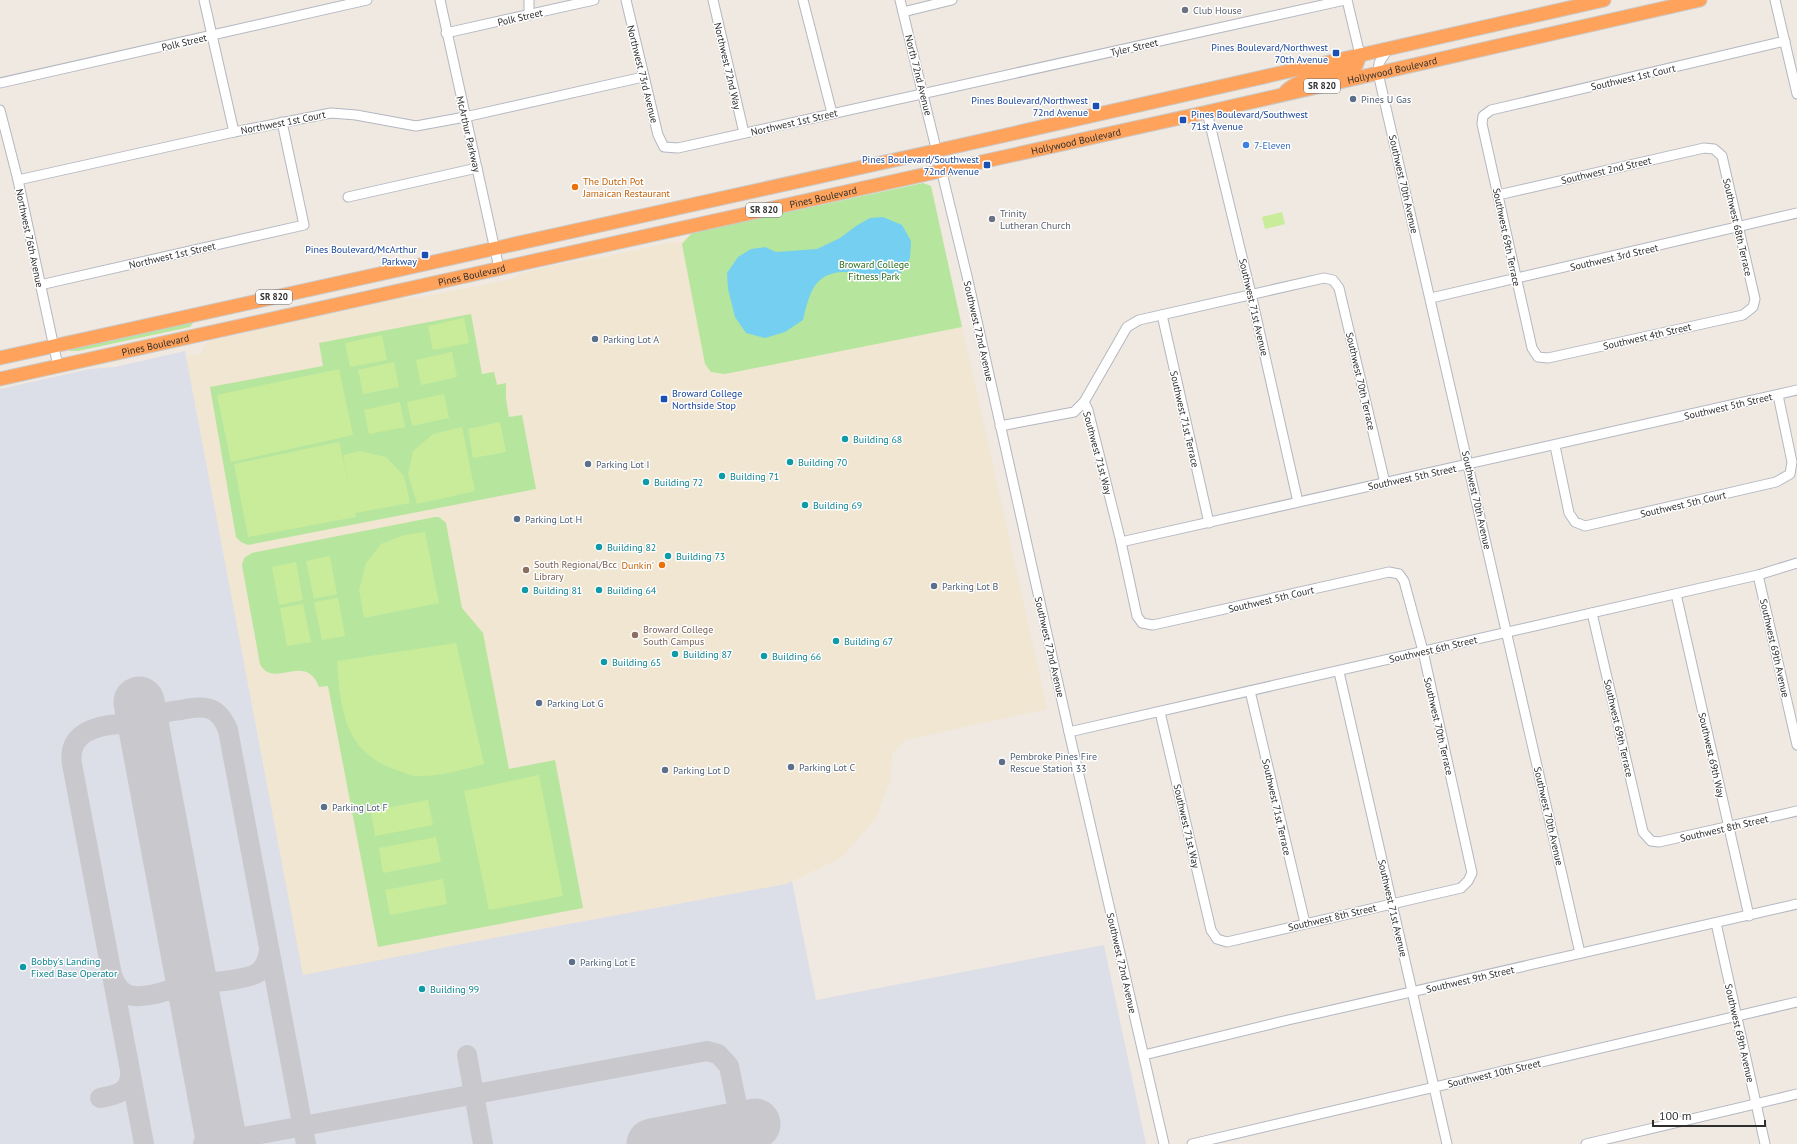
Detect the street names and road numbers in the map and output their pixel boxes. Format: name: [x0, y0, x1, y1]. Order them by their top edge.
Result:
street label: Polk Street: [496, 6, 545, 29]
street label: Northwest 72nd Way: [711, 21, 744, 111]
street label: Northwest 73rd Avenue: [624, 24, 661, 124]
street label: Polk Street: [160, 31, 209, 54]
street label: North 72nd Avenue: [902, 33, 935, 117]
street label: Tyler Street: [1109, 36, 1160, 59]
street label: Hollywood Boulevard: [1346, 54, 1438, 87]
street label: Southwest 1st Court: [1590, 61, 1677, 94]
road number: SR 820: [1304, 79, 1340, 93]
street label: McArthur Parkway: [453, 95, 484, 174]
street label: Northwest 1st Street: [750, 106, 839, 139]
street label: Northwest 1st Court: [240, 108, 327, 137]
street label: Hollywood Boulevard: [1030, 125, 1122, 158]
street label: Southwest 70th Avenue: [1386, 134, 1421, 235]
street label: Southwest 2nd Street: [1560, 154, 1653, 187]
street label: Southwest 68th Terrace: [1720, 177, 1755, 277]
street label: Pines Boulevard: [788, 184, 858, 211]
street label: Southwest 69th Terrace: [1490, 187, 1523, 287]
street label: Northwest 76th Avenue: [13, 188, 46, 289]
road number: SR 820: [746, 203, 782, 217]
street label: Northwest 1st Street: [128, 239, 217, 272]
street label: Southwest 3rd Street: [1569, 241, 1660, 274]
street label: Southwest 71st Avenue: [1236, 257, 1271, 357]
street label: Pines Boulevard: [437, 261, 507, 289]
street label: Southwest 72nd Avenue: [961, 280, 996, 383]
road number: SR 820: [256, 290, 292, 304]
street label: Southwest 4th Street: [1602, 320, 1693, 353]
street label: Pines Boulevard: [120, 331, 190, 359]
street label: Southwest 70th Terrace: [1343, 331, 1378, 431]
street label: Southwest 71st Terrace: [1167, 369, 1202, 469]
street label: Southwest 5th Street: [1683, 390, 1774, 423]
street label: Southwest 71st Way: [1080, 410, 1115, 497]
street label: Southwest 70th Avenue: [1459, 450, 1494, 551]
street label: Southwest 5th Street: [1367, 462, 1458, 493]
street label: Southwest 5th Court: [1639, 488, 1728, 521]
street label: Southwest 5th Court: [1227, 583, 1316, 616]
street label: Southwest 72nd Avenue: [1032, 596, 1067, 699]
street label: Southwest 69th Avenue: [1757, 598, 1792, 699]
street label: Southwest 6th Street: [1388, 633, 1479, 666]
street label: Southwest 70th Terrace: [1421, 676, 1456, 776]
street label: Southwest 69th Terrace: [1601, 678, 1636, 778]
street label: Southwest 69th Way: [1695, 711, 1728, 799]
street label: Southwest 71st Terrace: [1259, 757, 1294, 857]
street label: Southwest 70th Avenue: [1531, 766, 1566, 867]
street label: Southwest 71st Way: [1171, 783, 1203, 870]
street label: Southwest 8th Street: [1679, 812, 1770, 845]
street label: Southwest 71st Avenue: [1375, 858, 1410, 958]
street label: Southwest 8th Street: [1287, 901, 1378, 934]
street label: Southwest 72nd Avenue: [1104, 912, 1139, 1015]
street label: Southwest 9th Street: [1425, 963, 1516, 996]
street label: Southwest 69th Avenue: [1722, 983, 1757, 1084]
street label: Southwest 10th Street: [1446, 1056, 1543, 1091]

